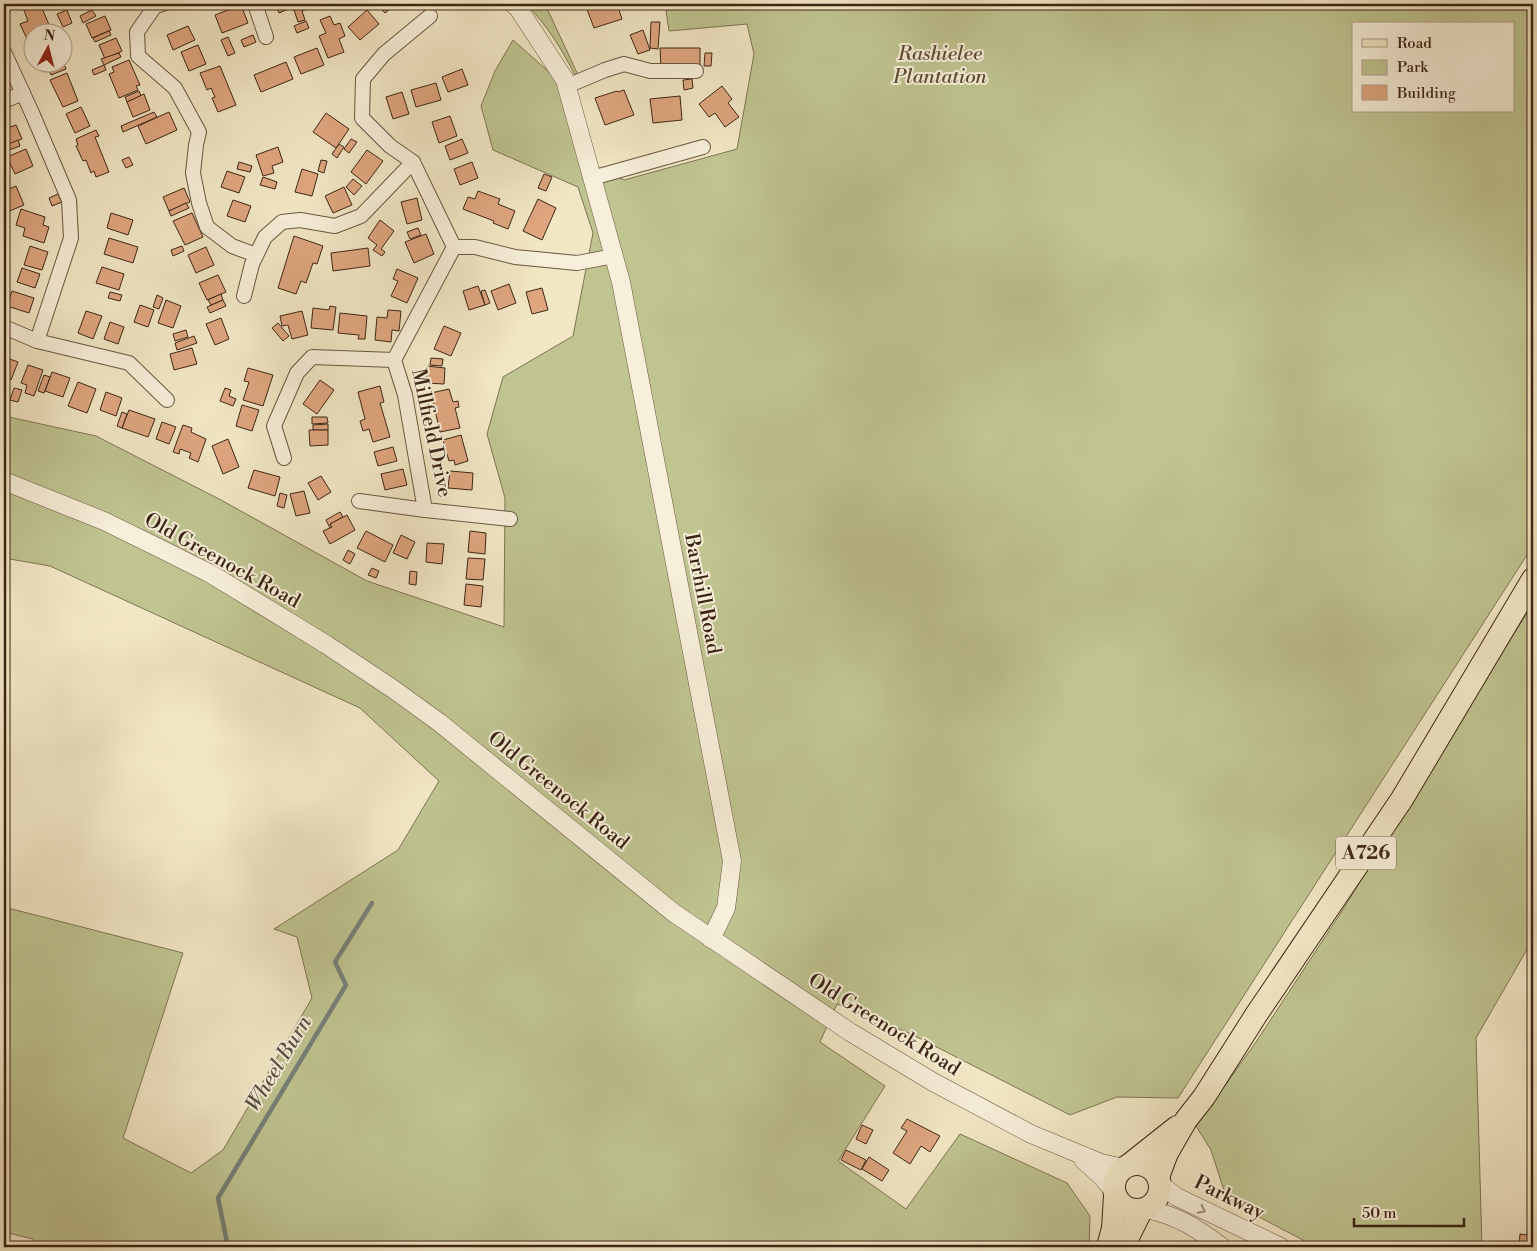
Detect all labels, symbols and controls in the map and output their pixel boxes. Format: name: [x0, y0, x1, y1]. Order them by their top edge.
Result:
north arrow: [22, 22, 72, 72]
legend: [1352, 22, 1514, 112]
text: N: [43, 26, 56, 46]
text: Road: [1397, 34, 1432, 53]
park label: Rashielee Plantation: [892, 42, 988, 90]
text: Park: [1397, 58, 1429, 77]
text: Building: [1396, 84, 1456, 103]
street label: Millfield Drive: [405, 366, 457, 500]
street label: Old Greenock Road: [140, 508, 305, 615]
street label: Barrhill Road: [678, 531, 726, 657]
street label: Old Greenock Road: [482, 726, 634, 856]
road number: A726: [1336, 836, 1396, 870]
street label: Old Greenock Road: [803, 968, 965, 1082]
water label: Wheel Burn: [240, 1011, 318, 1117]
street label: Parkway: [1190, 1170, 1269, 1226]
scale bar: [1354, 1196, 1464, 1228]
one-way arrow: [1197, 1203, 1206, 1214]
text: 50 m: [1362, 1204, 1396, 1223]

